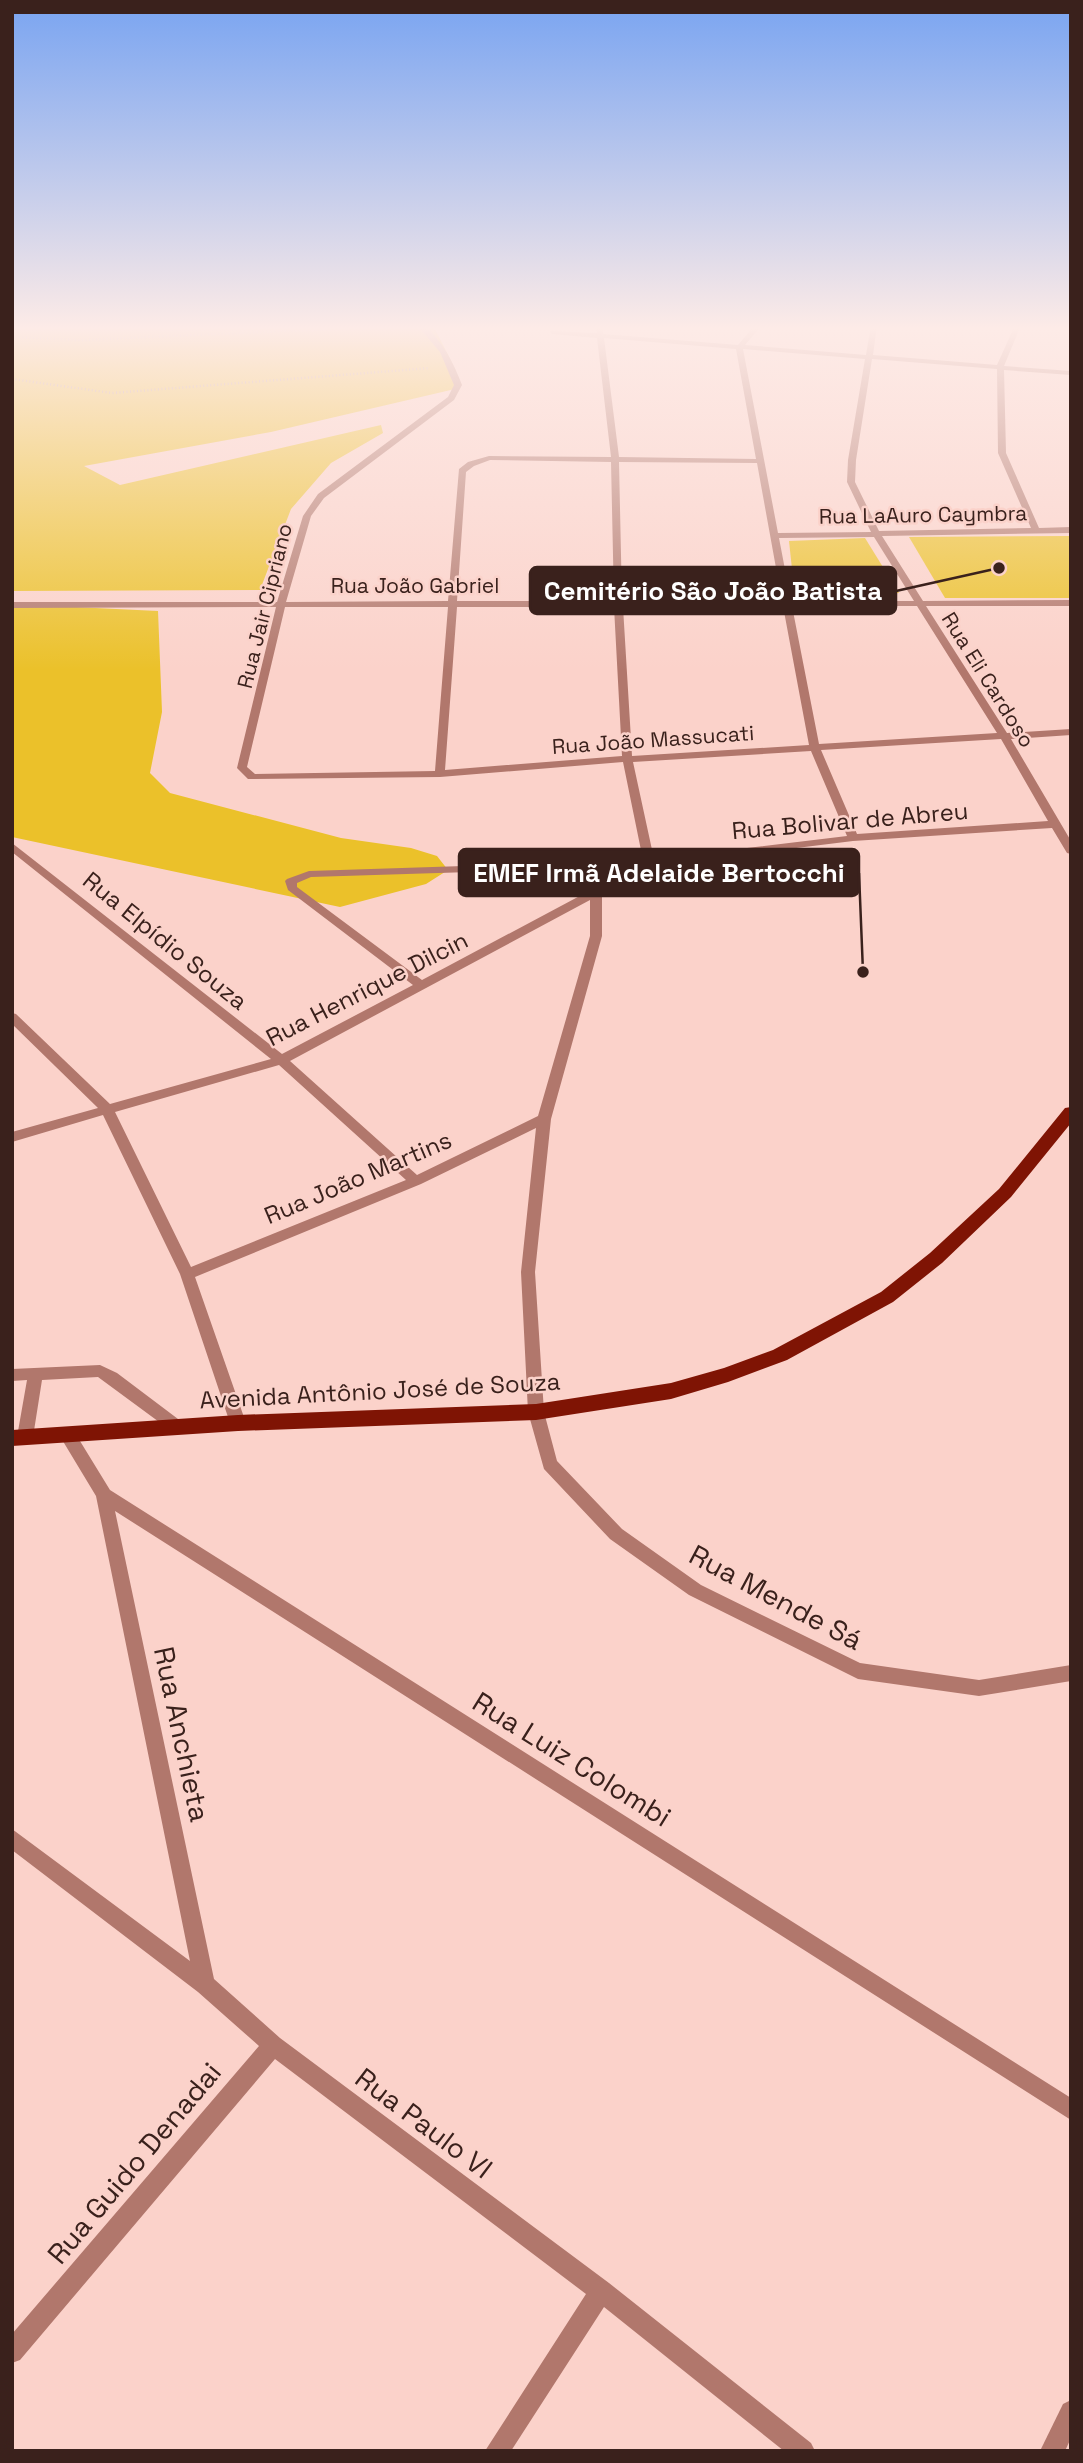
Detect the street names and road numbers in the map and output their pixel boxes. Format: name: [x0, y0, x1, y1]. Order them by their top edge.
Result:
street label: Rua LaAuro Caymbra: [819, 499, 1027, 530]
street label: Rua Jair Cipriano: [231, 521, 298, 691]
street label: Rua João Gabriel: [331, 572, 499, 599]
street label: Rua Eli Cardoso: [936, 607, 1041, 753]
street label: Rua João Massucati: [551, 719, 755, 760]
street label: Rua Bolivar de Abreu: [730, 795, 970, 846]
street label: Rua Elpídio Souza: [77, 865, 254, 1017]
street label: Rua Henrique Dilcin: [261, 924, 473, 1053]
street label: Rua João Martins: [259, 1124, 456, 1231]
street label: Avenida Antônio José de Souza: [199, 1366, 561, 1415]
street label: Rua Mende Sá: [683, 1536, 869, 1658]
street label: Rua Anchieta: [146, 1643, 218, 1825]
street label: Rua Luiz Colombi: [466, 1683, 678, 1835]
street label: Rua Guido Denadai: [39, 2055, 229, 2271]
street label: Rua Paulo VI: [348, 2060, 500, 2186]

